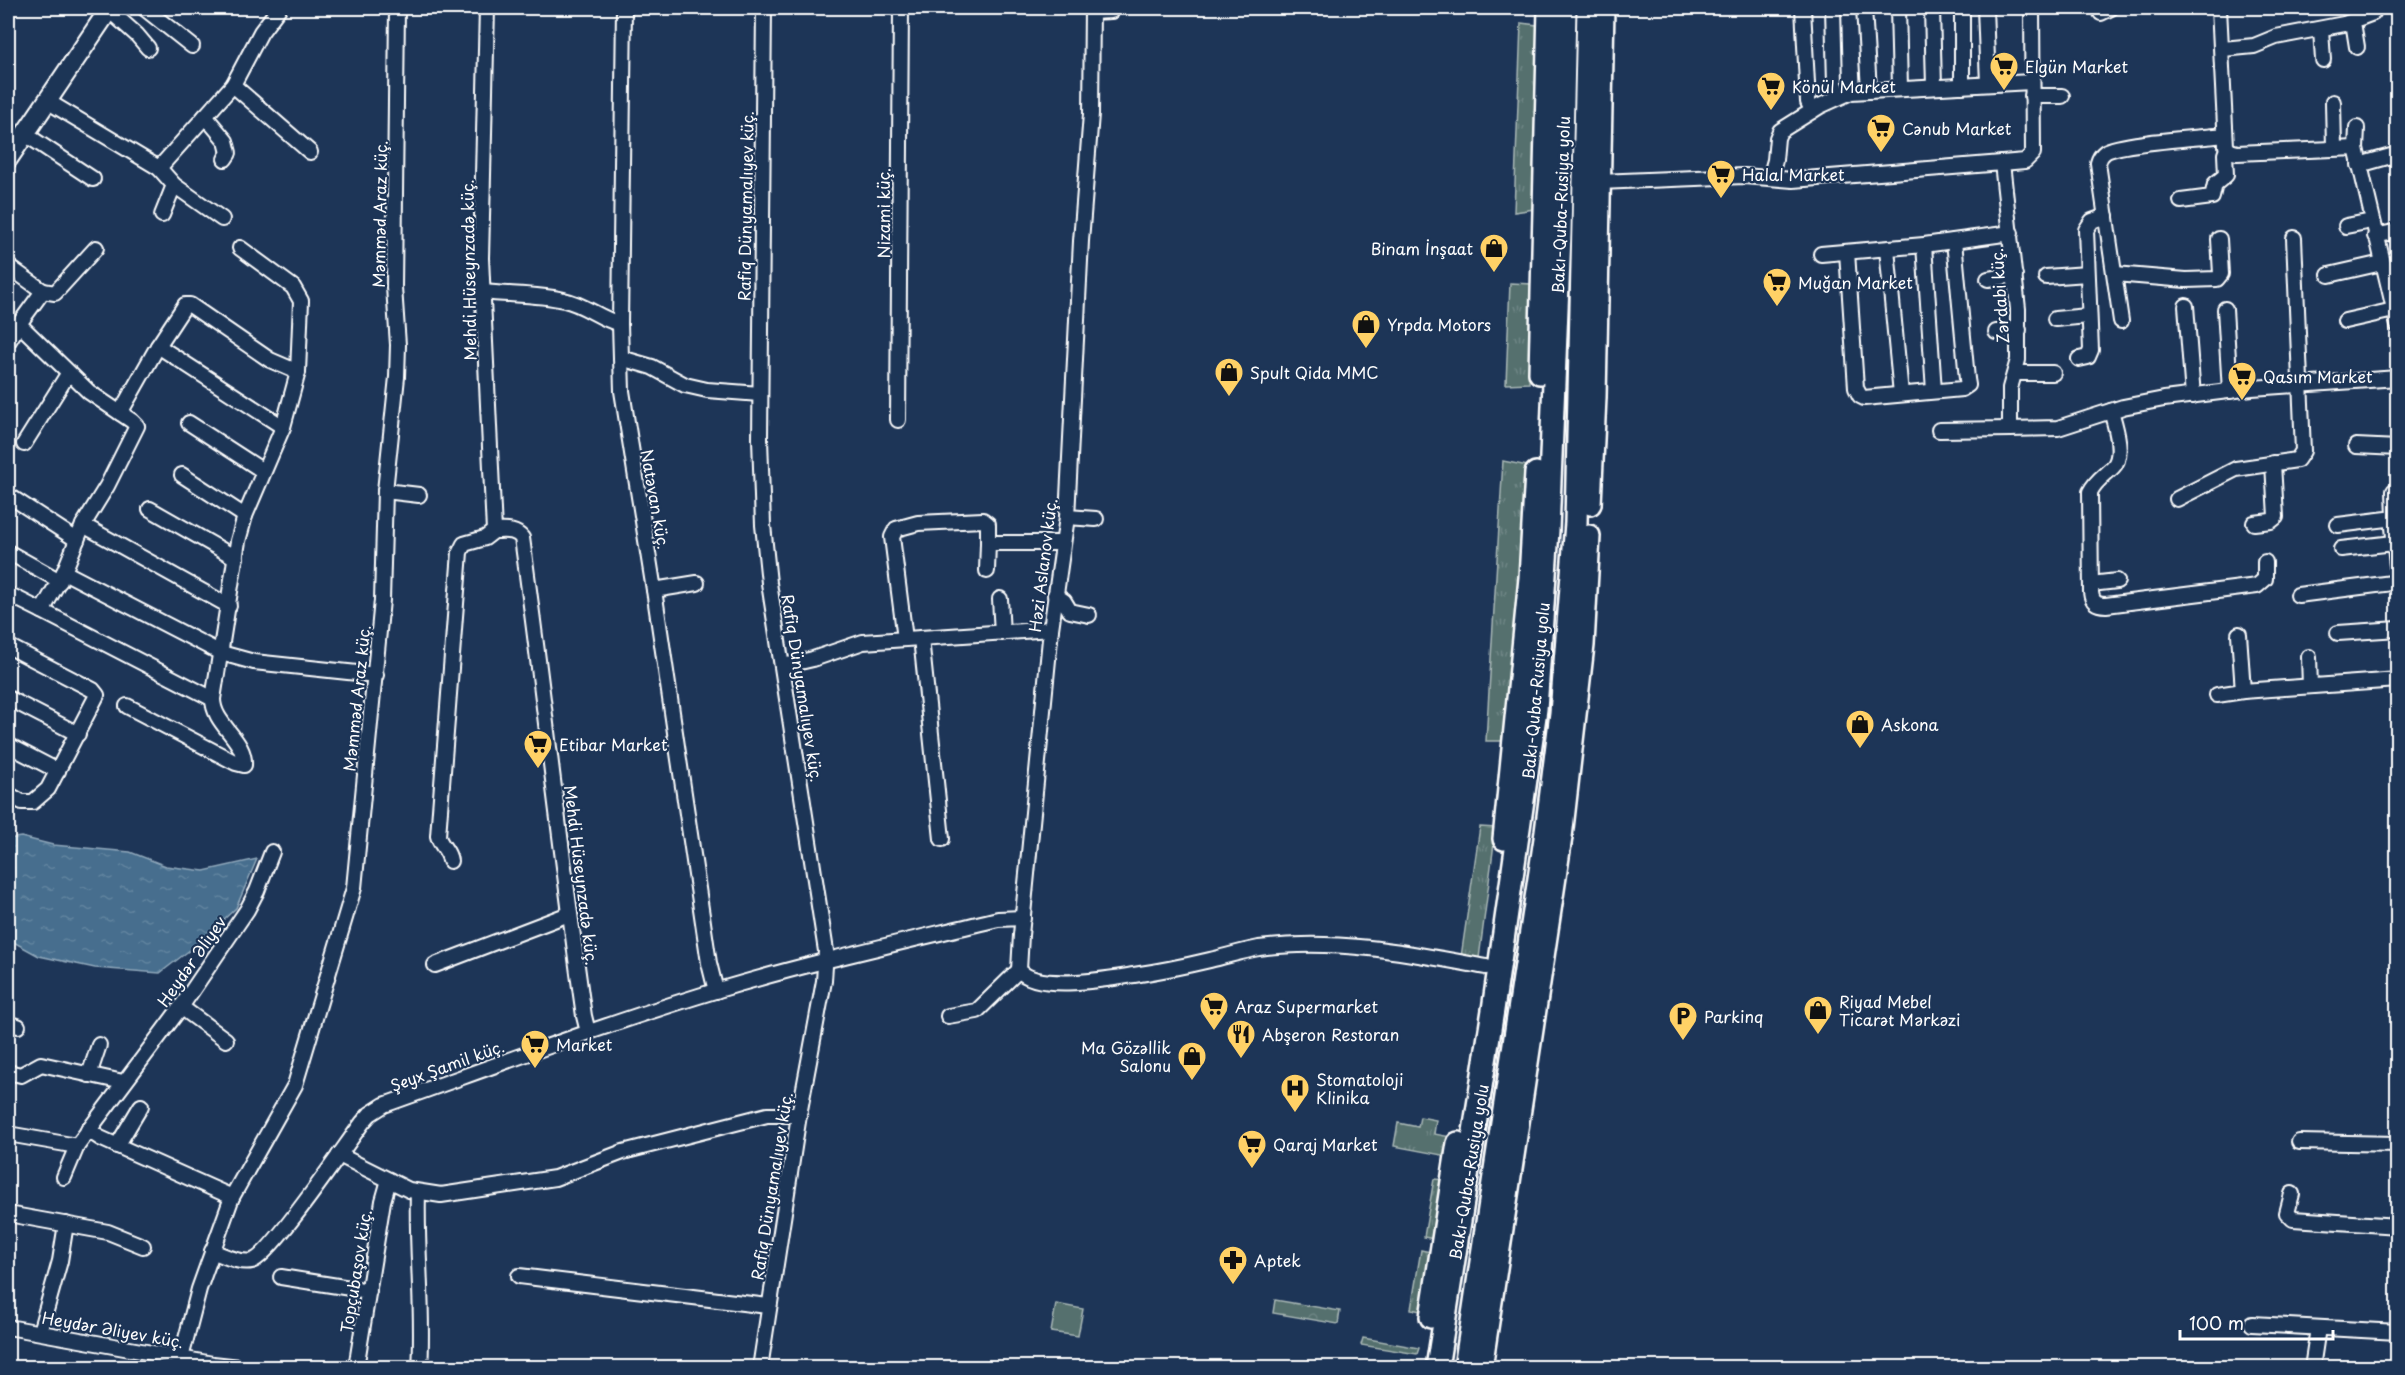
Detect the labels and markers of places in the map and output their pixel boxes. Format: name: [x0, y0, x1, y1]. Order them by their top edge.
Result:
supermarket icon: Elgün Market: [1988, 50, 2020, 92]
place label: Elgün Market: [2025, 54, 2129, 78]
supermarket icon: Könül Market: [1755, 70, 1787, 112]
place label: Könül Market: [1792, 74, 1896, 98]
supermarket icon: Cənub Market: [1865, 112, 1897, 154]
place label: Cənub Market: [1902, 116, 2012, 140]
supermarket icon: Halal Market: [1705, 158, 1737, 200]
place label: Halal Market: [1742, 162, 1845, 186]
shop icon: Binam İnşaat: [1478, 232, 1510, 274]
place label: Binam İnşaat: [1371, 236, 1473, 260]
supermarket icon: Muğan Market: [1761, 266, 1793, 308]
place label: Muğan Market: [1798, 270, 1913, 294]
shop icon: Yrpda Motors: [1350, 308, 1382, 350]
place label: Yrpda Motors: [1387, 312, 1491, 336]
shop icon: Spult Qida MMC: [1213, 356, 1245, 398]
place label: Spult Qida MMC: [1250, 360, 1379, 384]
supermarket icon: Qasım Market: [2226, 360, 2258, 402]
place label: Qasım Market: [2263, 364, 2373, 388]
shop icon: Askona: [1844, 708, 1876, 750]
place label: Askona: [1881, 712, 1939, 736]
supermarket icon: Etibar Market: [522, 728, 554, 770]
place label: Etibar Market: [559, 732, 668, 756]
place label: Riyad Mebel Ticarət Mərkəzi: [1839, 989, 1961, 1031]
supermarket icon: Araz Supermarket: [1198, 990, 1230, 1032]
place label: Araz Supermarket: [1235, 994, 1378, 1018]
shop icon: Riyad Mebel Ticarət Mərkəzi: [1802, 994, 1834, 1036]
parking icon: Parkinq: [1667, 1000, 1699, 1042]
place label: Parkinq: [1704, 1004, 1763, 1028]
restaurant icon: Abşeron Restoran: [1225, 1018, 1257, 1060]
place label: Abşeron Restoran: [1262, 1022, 1399, 1046]
supermarket icon: Market: [519, 1028, 551, 1070]
place label: Market: [556, 1032, 613, 1056]
place label: Ma Gözəllik Salonu: [1081, 1035, 1171, 1077]
shop icon: Ma Gözəllik Salonu: [1176, 1040, 1208, 1082]
place label: Stomatoloji Klinika: [1316, 1067, 1403, 1109]
hospital icon: Stomatoloji Klinika: [1279, 1072, 1311, 1114]
supermarket icon: Qaraj Market: [1236, 1128, 1268, 1170]
place label: Qaraj Market: [1273, 1132, 1378, 1156]
pharmacy icon: Aptek: [1217, 1244, 1249, 1286]
place label: Aptek: [1254, 1248, 1301, 1272]

